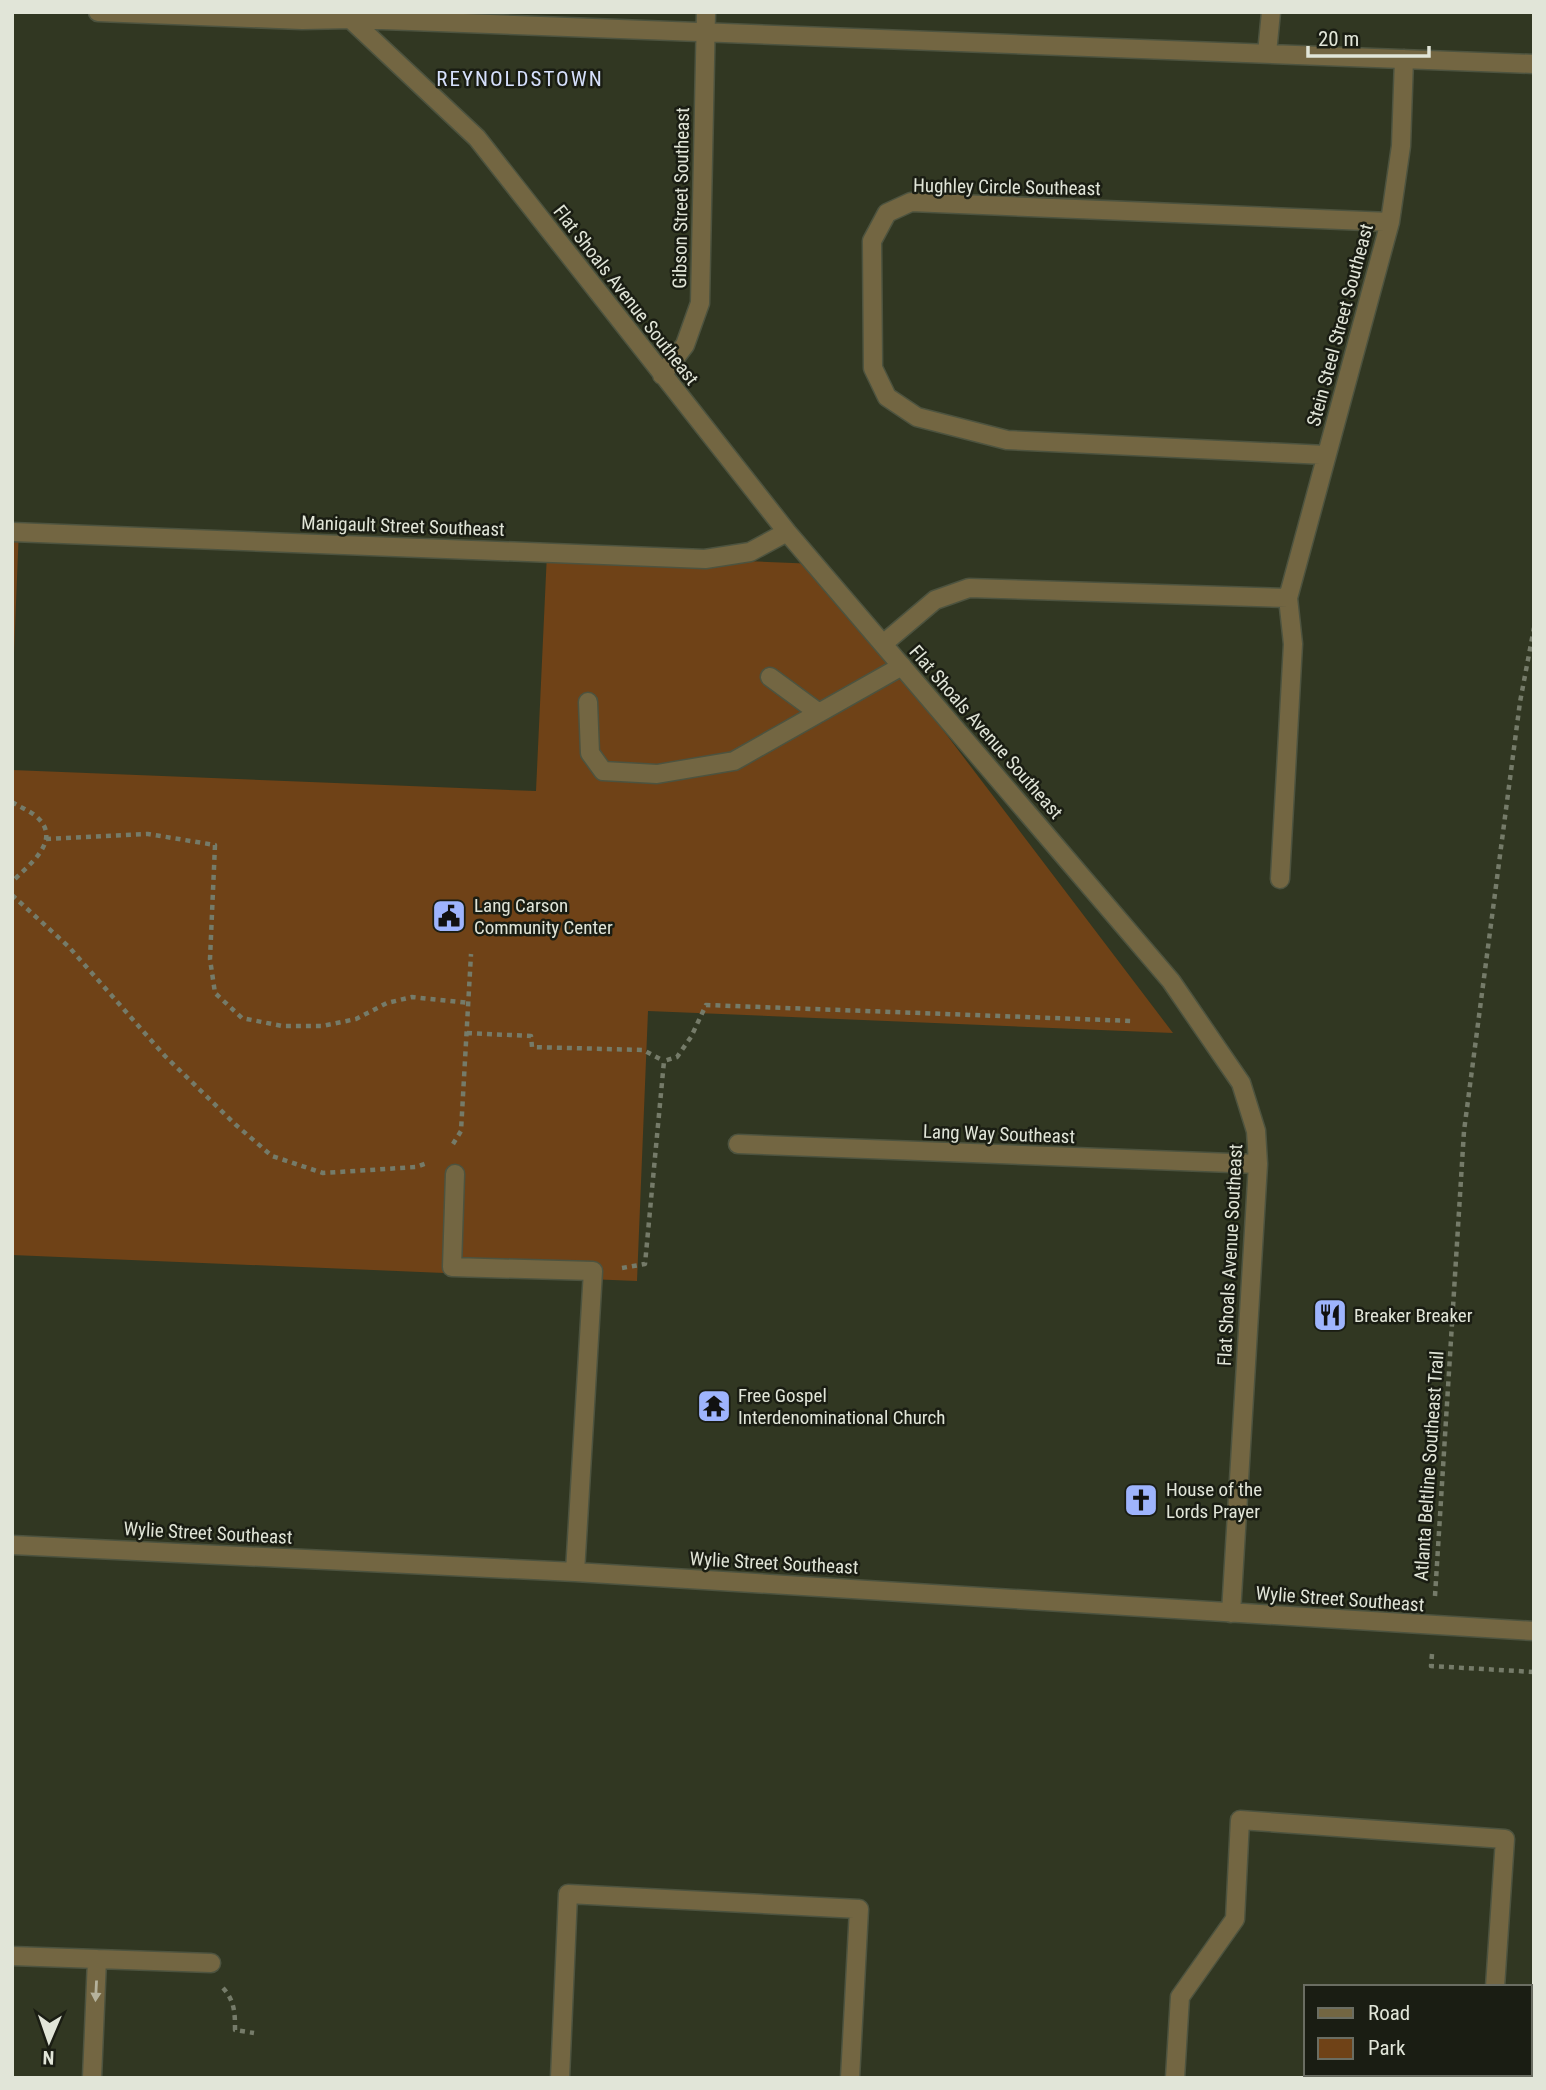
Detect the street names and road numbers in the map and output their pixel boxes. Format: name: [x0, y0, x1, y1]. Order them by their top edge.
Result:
street label: Gibson Street Southeast: [668, 107, 694, 289]
street label: Hughley Circle Southeast: [913, 174, 1101, 200]
street label: Flat Shoals Avenue Southeast: [548, 200, 704, 390]
street label: Stein Steel Street Southeast: [1302, 221, 1378, 429]
street label: Manigault Street Southeast: [301, 511, 505, 541]
street label: Flat Shoals Avenue Southeast: [904, 641, 1068, 823]
street label: Lang Way Southeast: [923, 1120, 1075, 1148]
street label: Flat Shoals Avenue Southeast: [1213, 1143, 1247, 1367]
street label: Atlanta Beltline Southeast Trail: [1409, 1350, 1449, 1582]
street label: Wylie Street Southeast: [123, 1517, 293, 1549]
street label: Wylie Street Southeast: [689, 1547, 859, 1579]
street label: Wylie Street Southeast: [1255, 1582, 1425, 1616]

